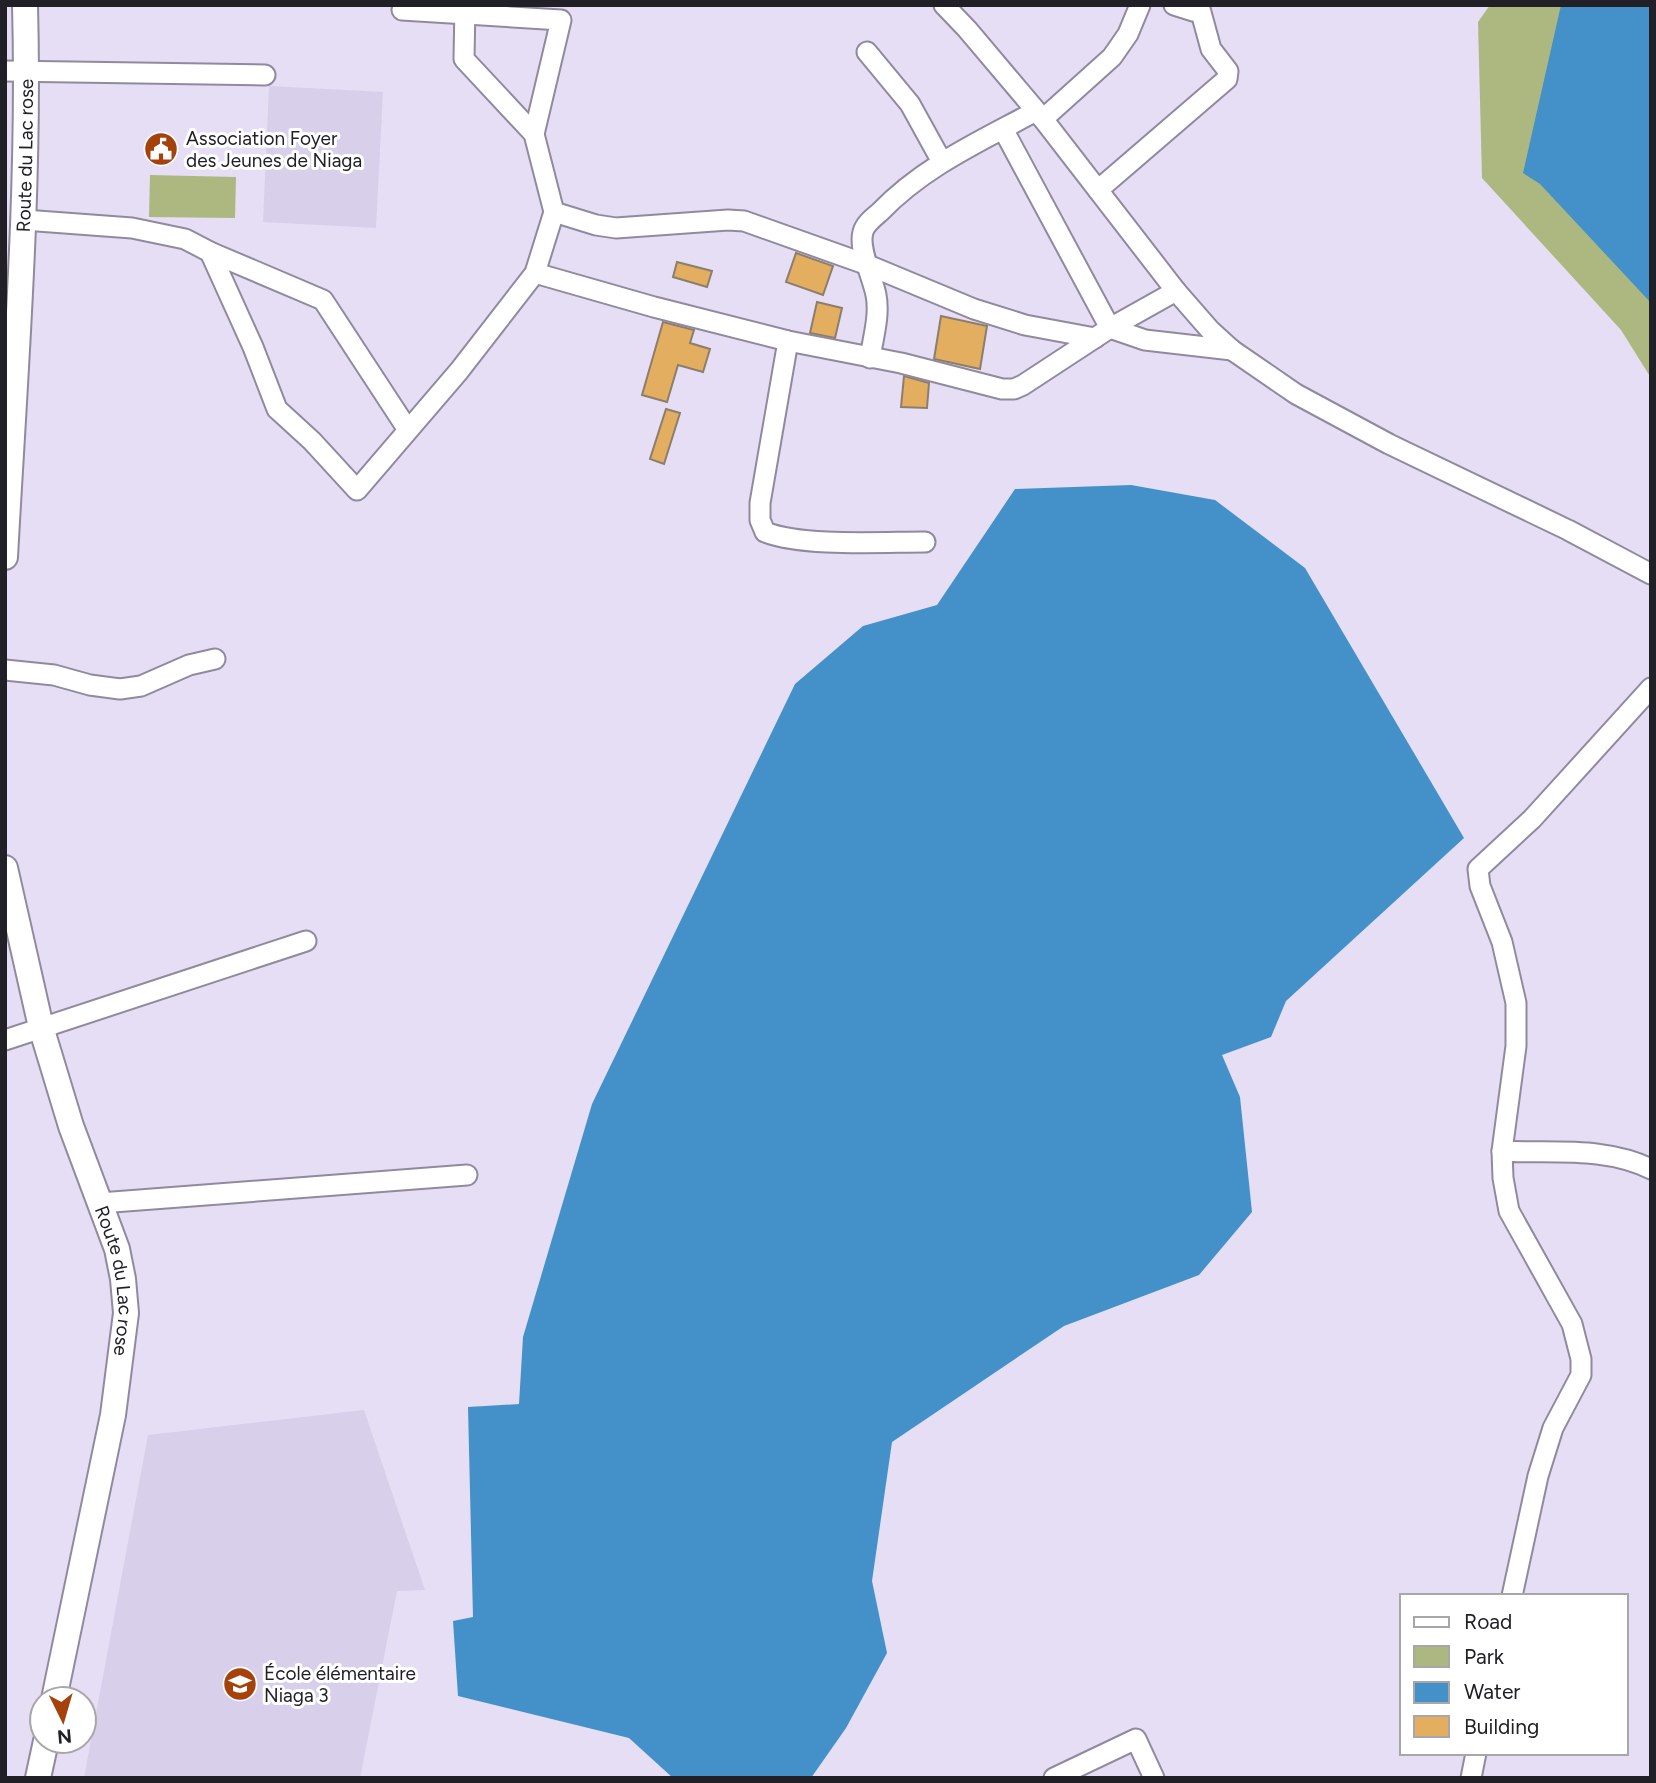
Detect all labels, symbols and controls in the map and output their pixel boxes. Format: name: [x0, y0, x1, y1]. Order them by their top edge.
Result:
street label: Route du Lac rose: [11, 79, 37, 233]
place label: Association Foyer des Jeunes de Niaga: [186, 127, 362, 172]
public building icon: Association Foyer des Jeunes de Niaga: [142, 130, 180, 168]
street label: Route du Lac rose: [90, 1202, 138, 1357]
legend: [1400, 1594, 1628, 1755]
text: Road: [1464, 1609, 1512, 1634]
text: Park: [1464, 1644, 1505, 1669]
place label: École élémentaire Niaga 3: [264, 1662, 416, 1707]
school or university icon: École élémentaire Niaga 3: [221, 1665, 259, 1703]
text: Water: [1464, 1679, 1520, 1704]
north arrow: [28, 1685, 98, 1755]
text: Building: [1464, 1714, 1539, 1739]
text: N: [56, 1724, 73, 1749]

